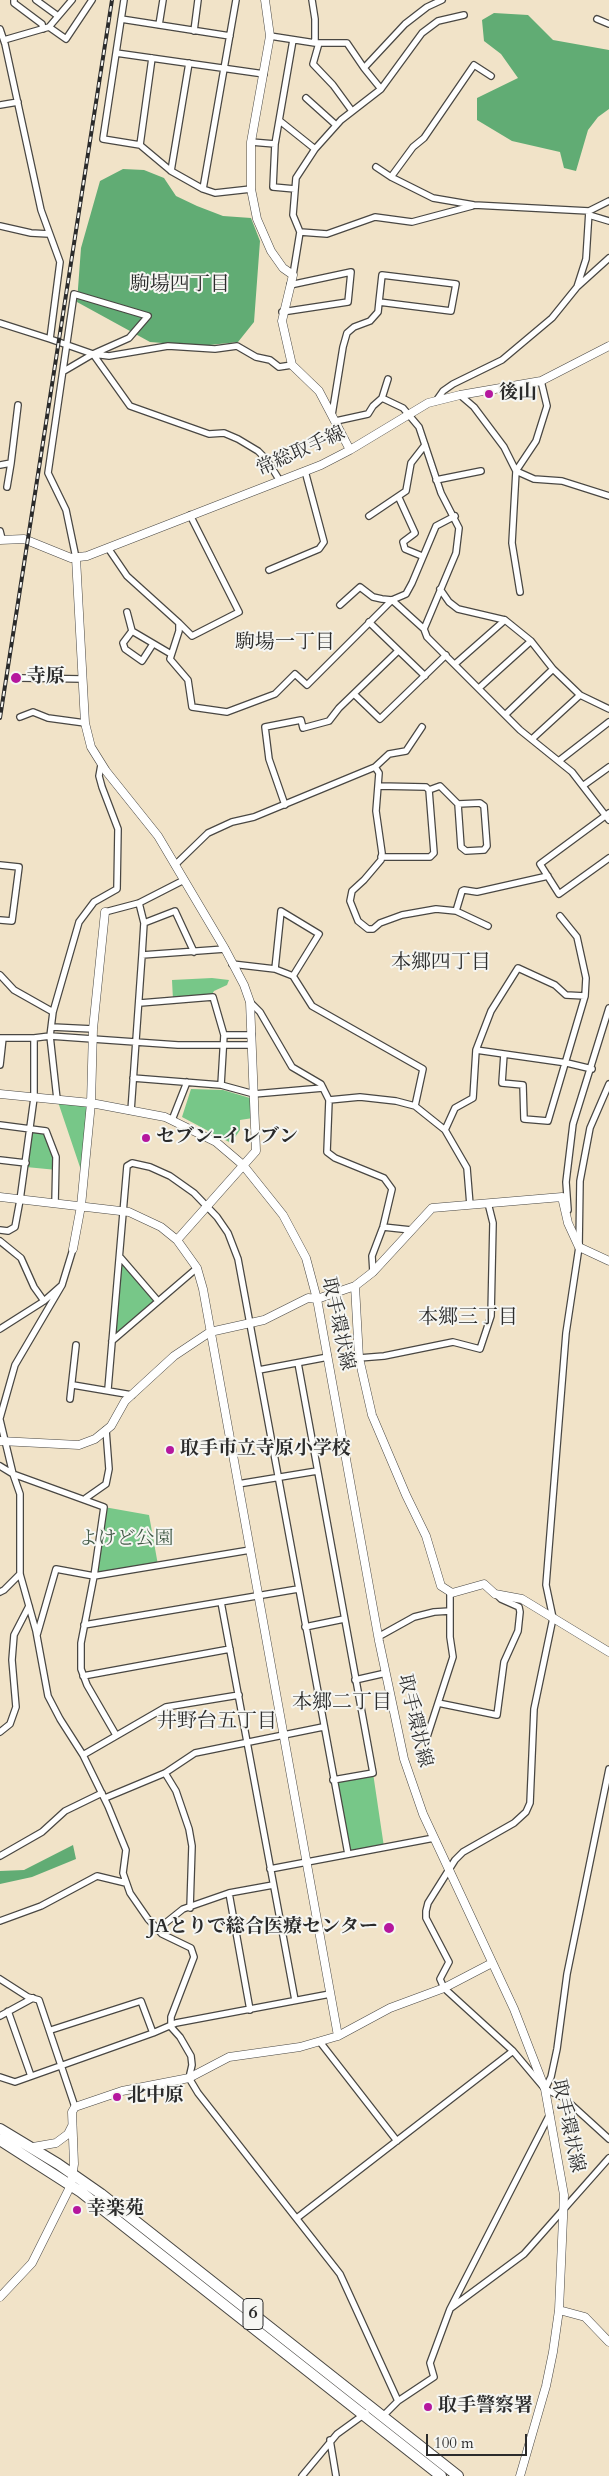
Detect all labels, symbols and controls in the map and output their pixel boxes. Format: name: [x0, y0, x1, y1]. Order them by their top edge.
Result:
district label: 駒場四丁目: [130, 273, 230, 297]
place label: 後山: [499, 383, 537, 405]
marker: 後山: [483, 388, 495, 400]
street label: 常総取手線: [253, 422, 349, 482]
district label: 駒場一丁目: [235, 631, 335, 655]
place label: 寺原: [27, 667, 65, 689]
marker: 寺原: [9, 671, 23, 685]
district label: 本郷四丁目: [391, 951, 491, 975]
place label: セブン-イレブン: [156, 1127, 298, 1149]
marker: セブン-イレブン: [140, 1132, 152, 1144]
street label: 取手環状線: [316, 1275, 358, 1373]
district label: 本郷三丁目: [418, 1306, 518, 1330]
place label: 取手市立寺原小学校: [180, 1439, 351, 1461]
marker: 取手市立寺原小学校: [164, 1444, 176, 1456]
park label: よけど公園: [79, 1529, 173, 1551]
street label: 取手環状線: [392, 1672, 436, 1770]
district label: 本郷二丁目: [292, 1691, 392, 1715]
district label: 井野台五丁目: [157, 1710, 277, 1734]
place label: JAとりで総合医療センター: [148, 1917, 378, 1939]
marker: JAとりで総合医療センター: [382, 1921, 396, 1935]
street label: 取手環状線: [546, 2077, 588, 2175]
place label: 北中原: [127, 2086, 184, 2108]
marker: 北中原: [111, 2091, 123, 2103]
place label: 幸楽苑: [87, 2199, 144, 2221]
marker: 幸楽苑: [71, 2204, 83, 2216]
road number: 6: [243, 2298, 263, 2330]
place label: 取手警察署: [438, 2396, 533, 2418]
marker: 取手警察署: [422, 2401, 434, 2413]
scale bar: [429, 2424, 530, 2456]
text: 100 m: [434, 2433, 474, 2453]

